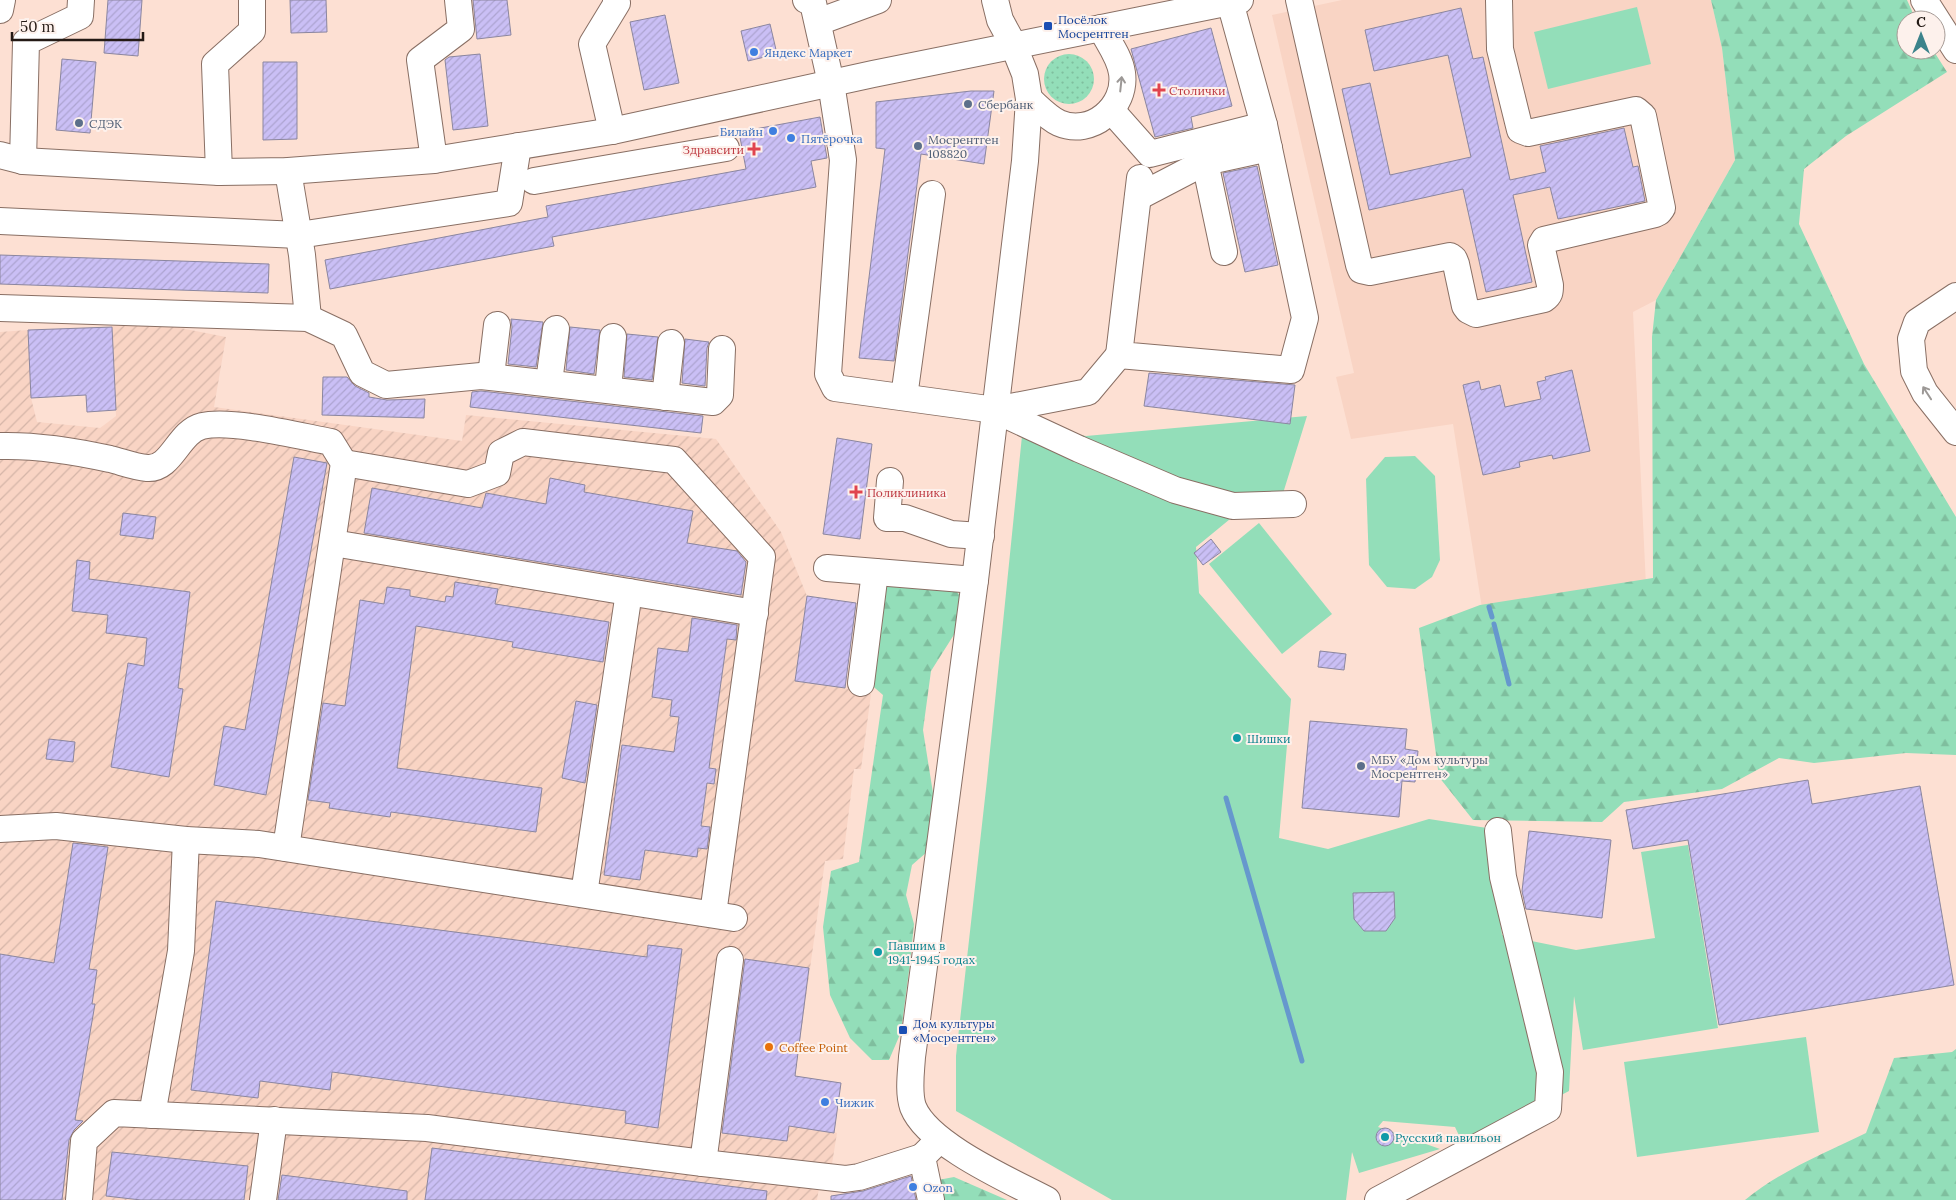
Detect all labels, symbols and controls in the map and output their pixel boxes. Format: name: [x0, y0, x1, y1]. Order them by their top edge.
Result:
scale bar: [12, 10, 144, 42]
north arrow: [1896, 10, 1946, 60]
place label: Посёлок Мосрентген: [1058, 12, 1129, 41]
text: С: [1916, 13, 1926, 31]
text: 50 m: [20, 17, 55, 36]
marker: Посёлок Мосрентген: [1042, 20, 1054, 32]
place label: Яндекс Маркет: [764, 45, 852, 60]
marker: Яндекс Маркет: [748, 46, 760, 58]
one-way arrow: [1116, 77, 1126, 93]
place label: Столички: [1169, 83, 1226, 98]
marker: Столички: [1153, 84, 1165, 96]
place label: Сбербанк: [978, 97, 1034, 112]
marker: Сбербанк: [962, 98, 974, 110]
place label: СДЭК: [89, 116, 123, 131]
marker: СДЭК: [73, 117, 85, 129]
place label: Билайн: [720, 124, 763, 139]
marker: Билайн: [767, 125, 779, 137]
place label: Пятёрочка: [801, 131, 863, 146]
marker: Пятёрочка: [785, 132, 797, 144]
place label: Мосрентген 108820: [928, 132, 999, 161]
marker: Мосрентген 108820: [912, 140, 924, 152]
place label: Здравсити: [683, 142, 744, 157]
marker: Здравсити: [748, 143, 760, 155]
one-way arrow: [1921, 387, 1931, 401]
marker: Поликлиника: [849, 485, 863, 499]
place label: Поликлиника: [867, 485, 946, 500]
place label: Шишки: [1247, 731, 1290, 746]
marker: Шишки: [1231, 732, 1243, 744]
place label: МБУ «Дом культуры Мосрентген»: [1371, 752, 1488, 781]
marker: МБУ «Дом культуры Мосрентген»: [1355, 760, 1367, 772]
place label: Павшим в 1941-1945 годах: [888, 938, 976, 967]
marker: Павшим в 1941-1945 годах: [872, 946, 884, 958]
place label: Дом культуры «Мосрентген»: [913, 1016, 996, 1045]
marker: Дом культуры «Мосрентген»: [897, 1024, 909, 1036]
place label: Coffee Point: [779, 1040, 848, 1055]
marker: Coffee Point: [763, 1041, 775, 1053]
place label: Чижик: [835, 1095, 875, 1110]
marker: Чижик: [819, 1096, 831, 1108]
place label: Русский павильон: [1395, 1130, 1501, 1145]
marker: Русский павильон: [1379, 1131, 1391, 1143]
place label: Ozon: [923, 1180, 953, 1195]
marker: Ozon: [907, 1181, 919, 1193]

